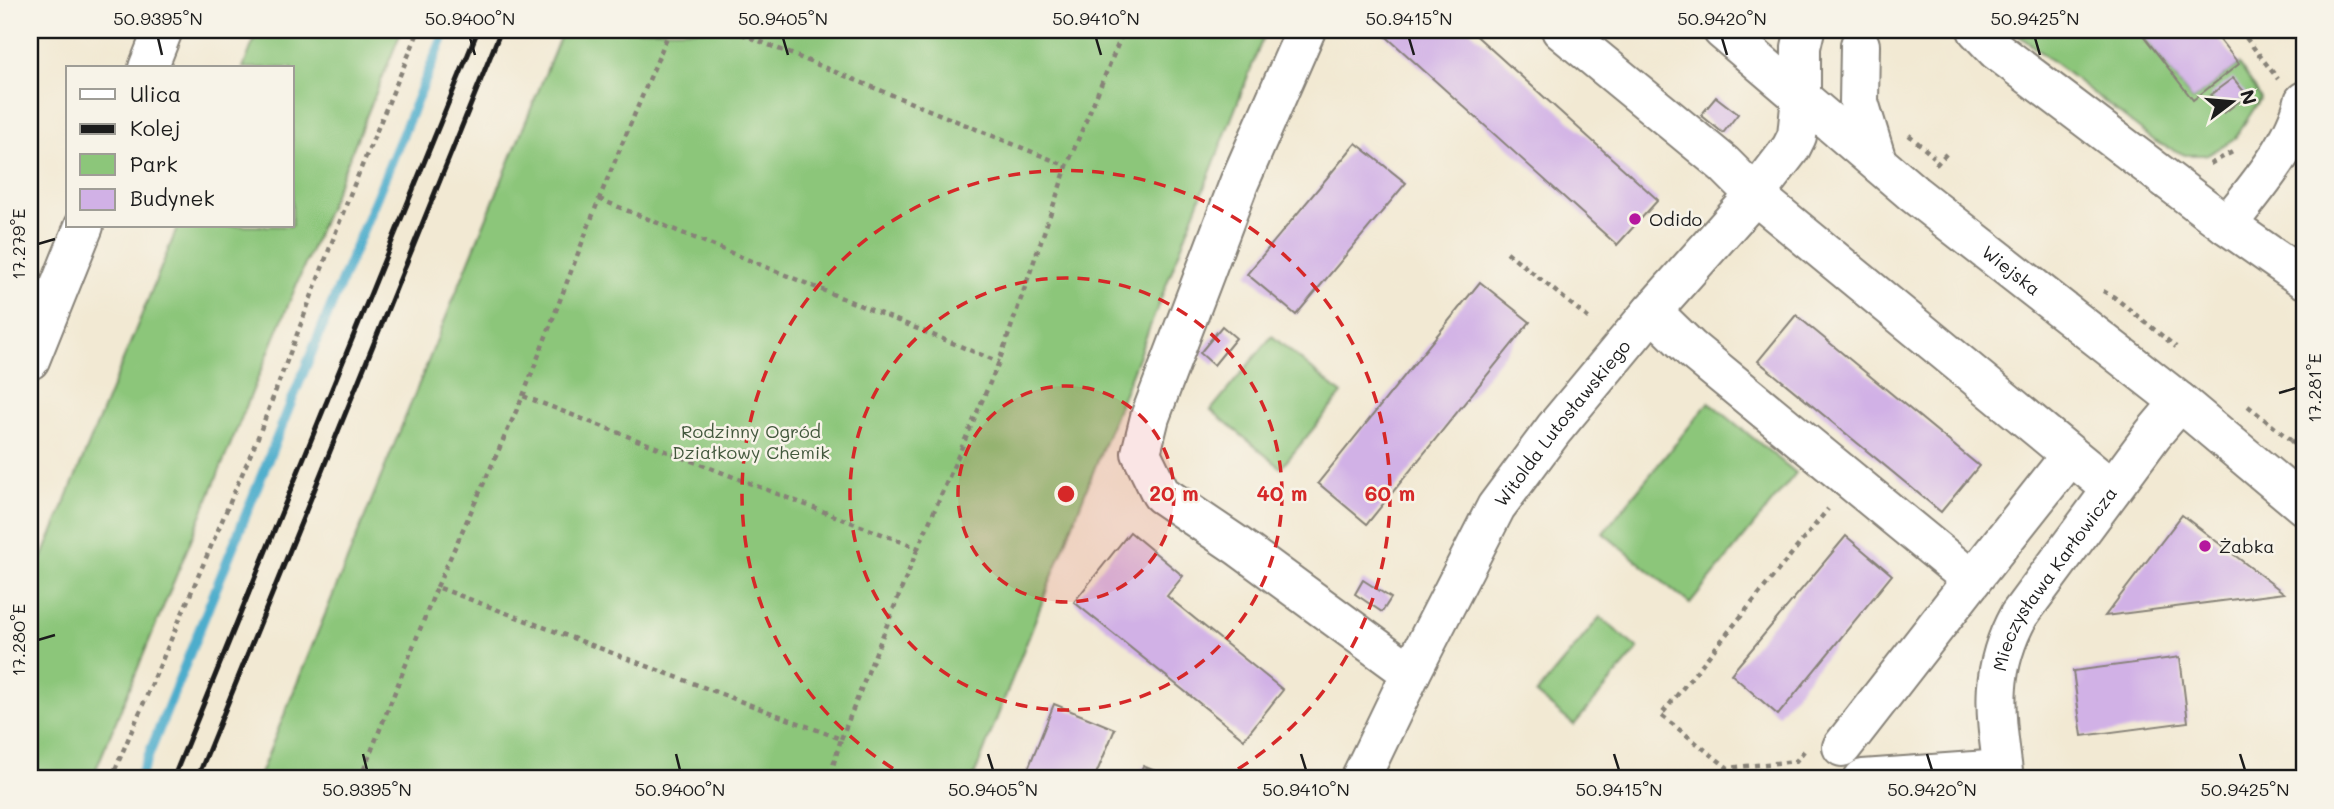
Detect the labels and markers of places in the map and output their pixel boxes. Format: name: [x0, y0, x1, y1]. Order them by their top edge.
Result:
place label: Odido: [1649, 207, 1703, 231]
marker: Odido: [1627, 211, 1643, 227]
centre of rings: [1054, 482, 1078, 506]
place label: Żabka: [2219, 534, 2275, 558]
marker: Żabka: [2197, 538, 2213, 554]

